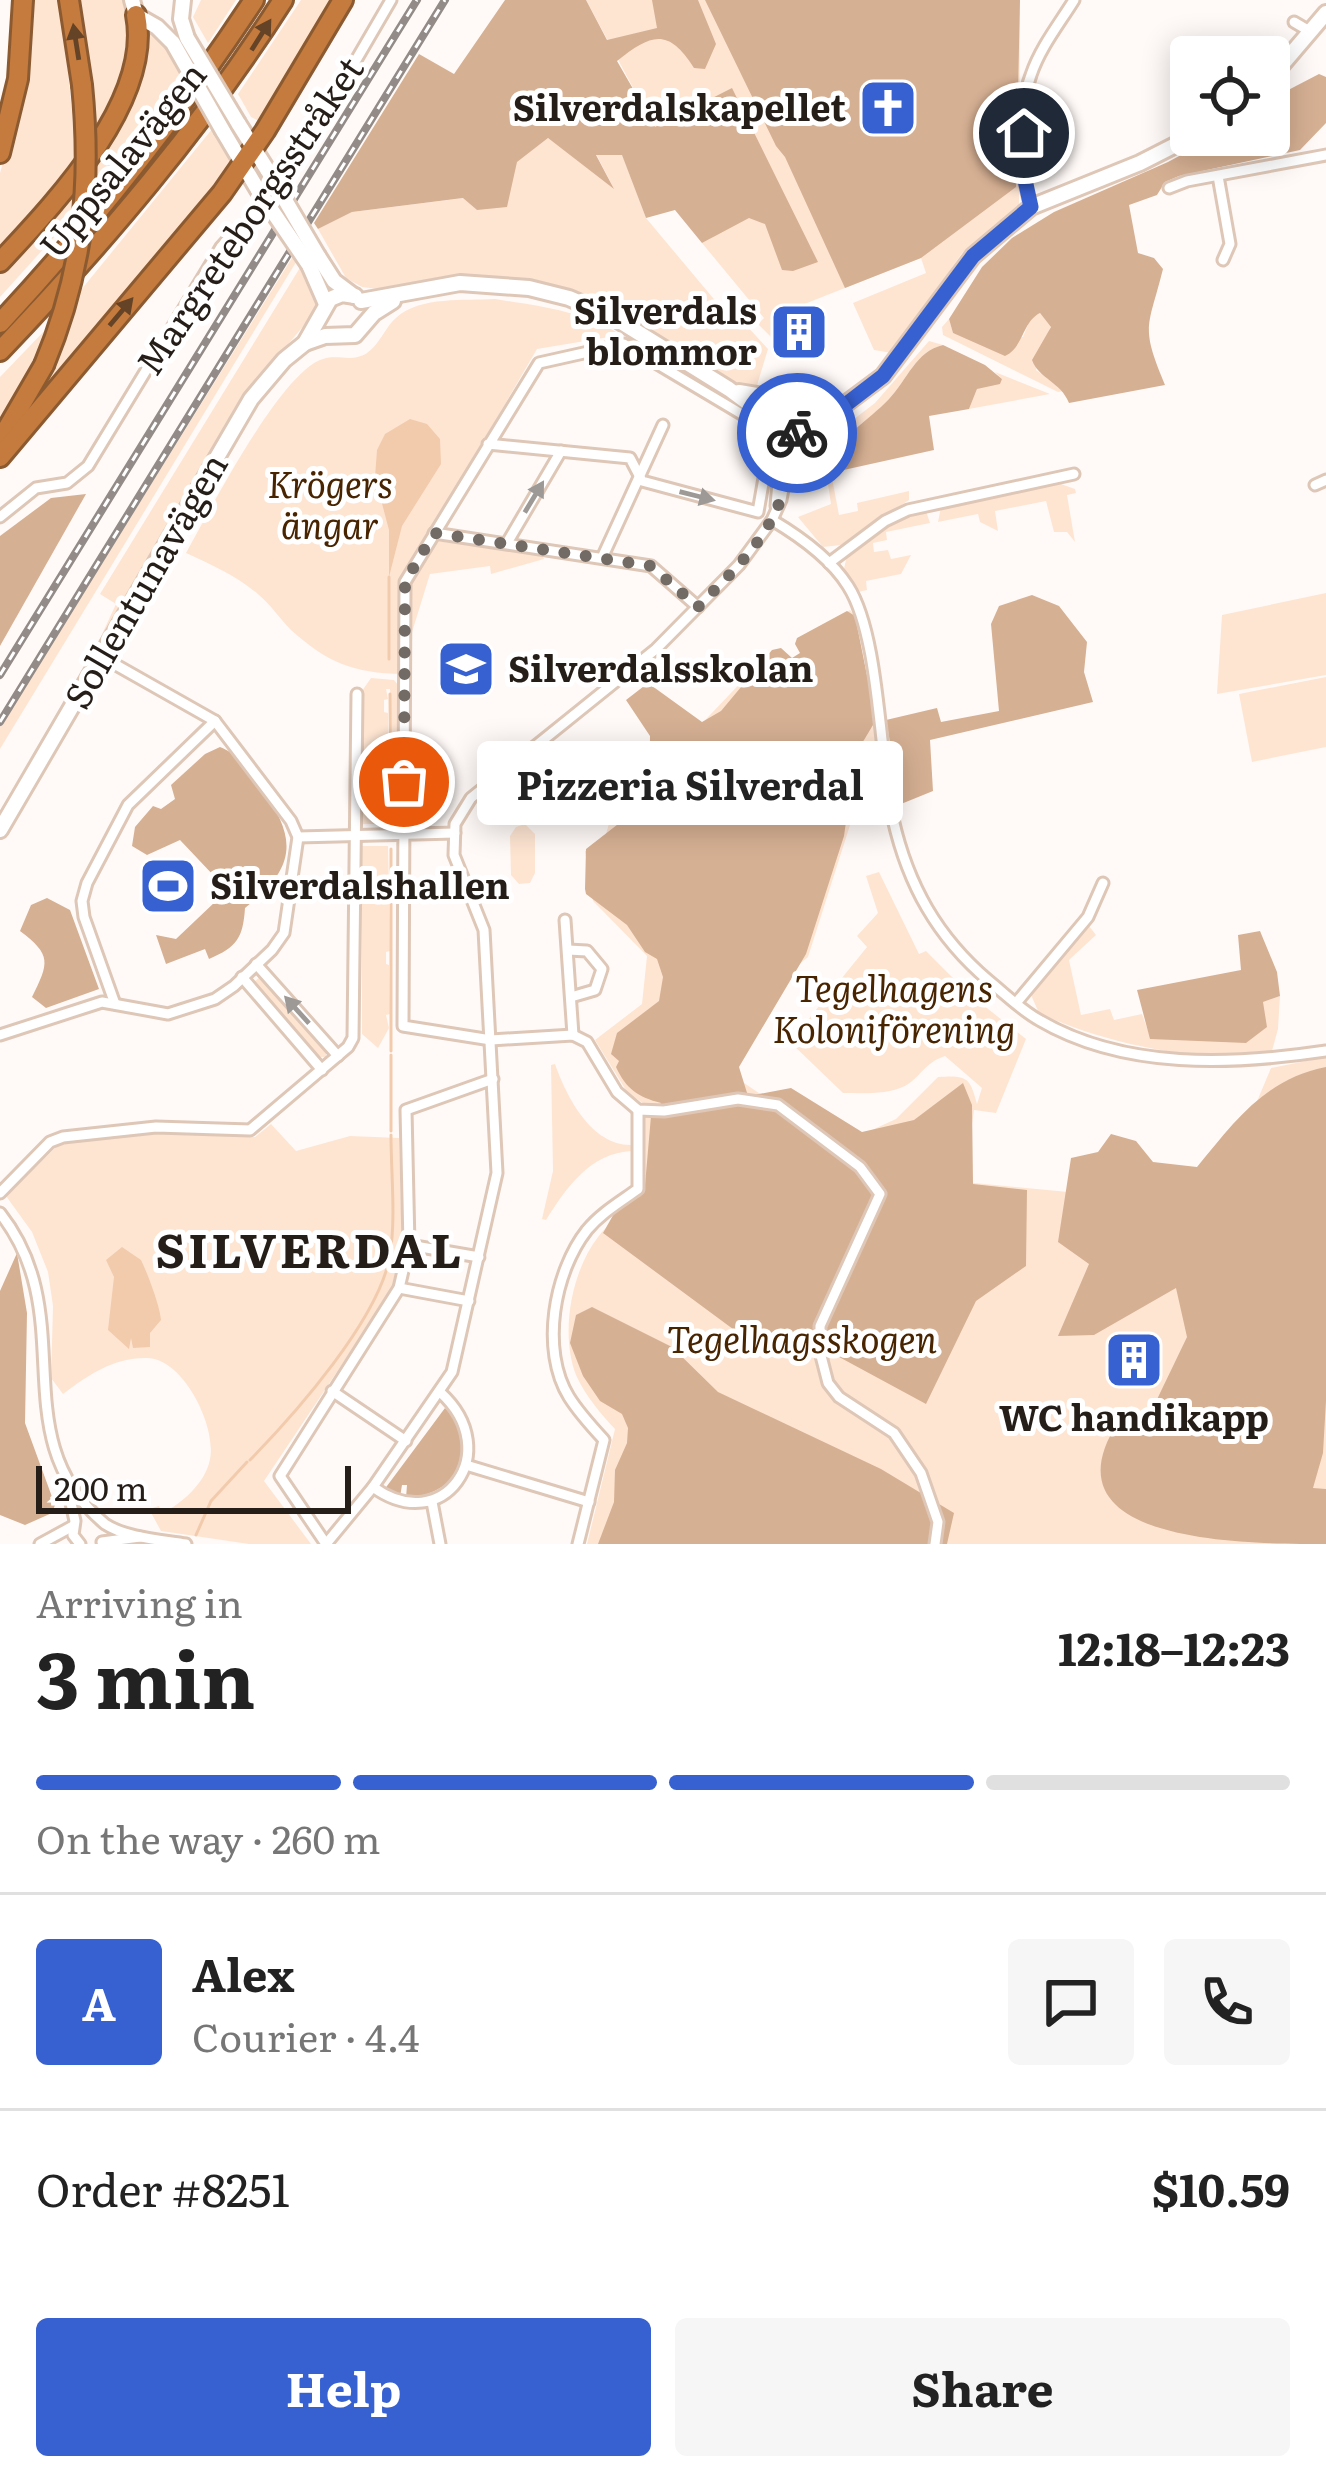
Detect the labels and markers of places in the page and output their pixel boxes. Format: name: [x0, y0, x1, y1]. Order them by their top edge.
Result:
church icon: Silverdalskapellet: [857, 77, 919, 139]
place label: Silverdalskapellet: [513, 79, 846, 132]
pin: [973, 82, 1075, 184]
place label: Silverdals blommor: [574, 282, 757, 376]
building icon: Silverdals blommor: [768, 301, 830, 363]
school or university icon: Silverdalsskolan: [435, 638, 497, 700]
place label: Silverdalsskolan: [508, 640, 813, 693]
pin: [353, 731, 455, 833]
callout: Pizzeria Silverdal: [476, 740, 902, 824]
sports icon: Silverdalshallen: [137, 855, 199, 917]
place label: Silverdalshallen: [210, 857, 510, 910]
building icon: WC handikapp: [1103, 1329, 1165, 1391]
place label: WC handikapp: [999, 1389, 1269, 1442]

